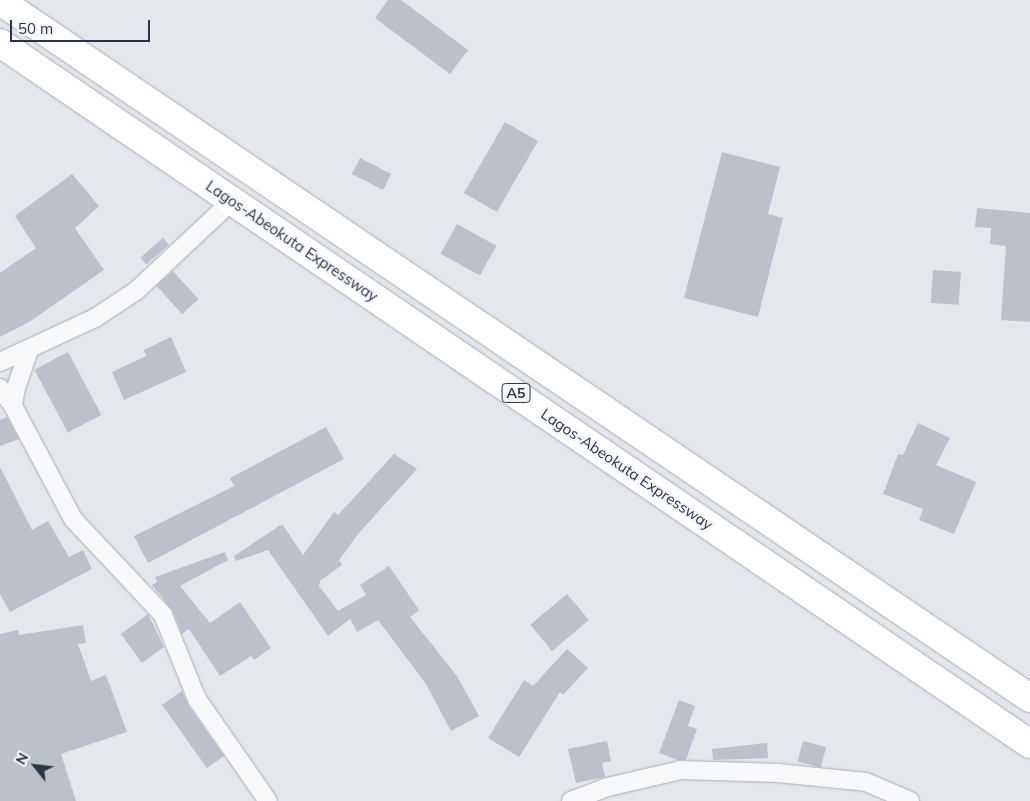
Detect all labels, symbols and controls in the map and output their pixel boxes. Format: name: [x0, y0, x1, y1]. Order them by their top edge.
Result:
scale bar: [12, 10, 152, 42]
text: 50 m: [18, 19, 53, 38]
street label: Lagos-Abeokuta Expressway: [203, 177, 381, 305]
road number: A5: [501, 382, 531, 404]
street label: Lagos-Abeokuta Expressway: [538, 405, 716, 533]
north arrow: [10, 741, 60, 791]
text: N: [11, 750, 32, 768]

